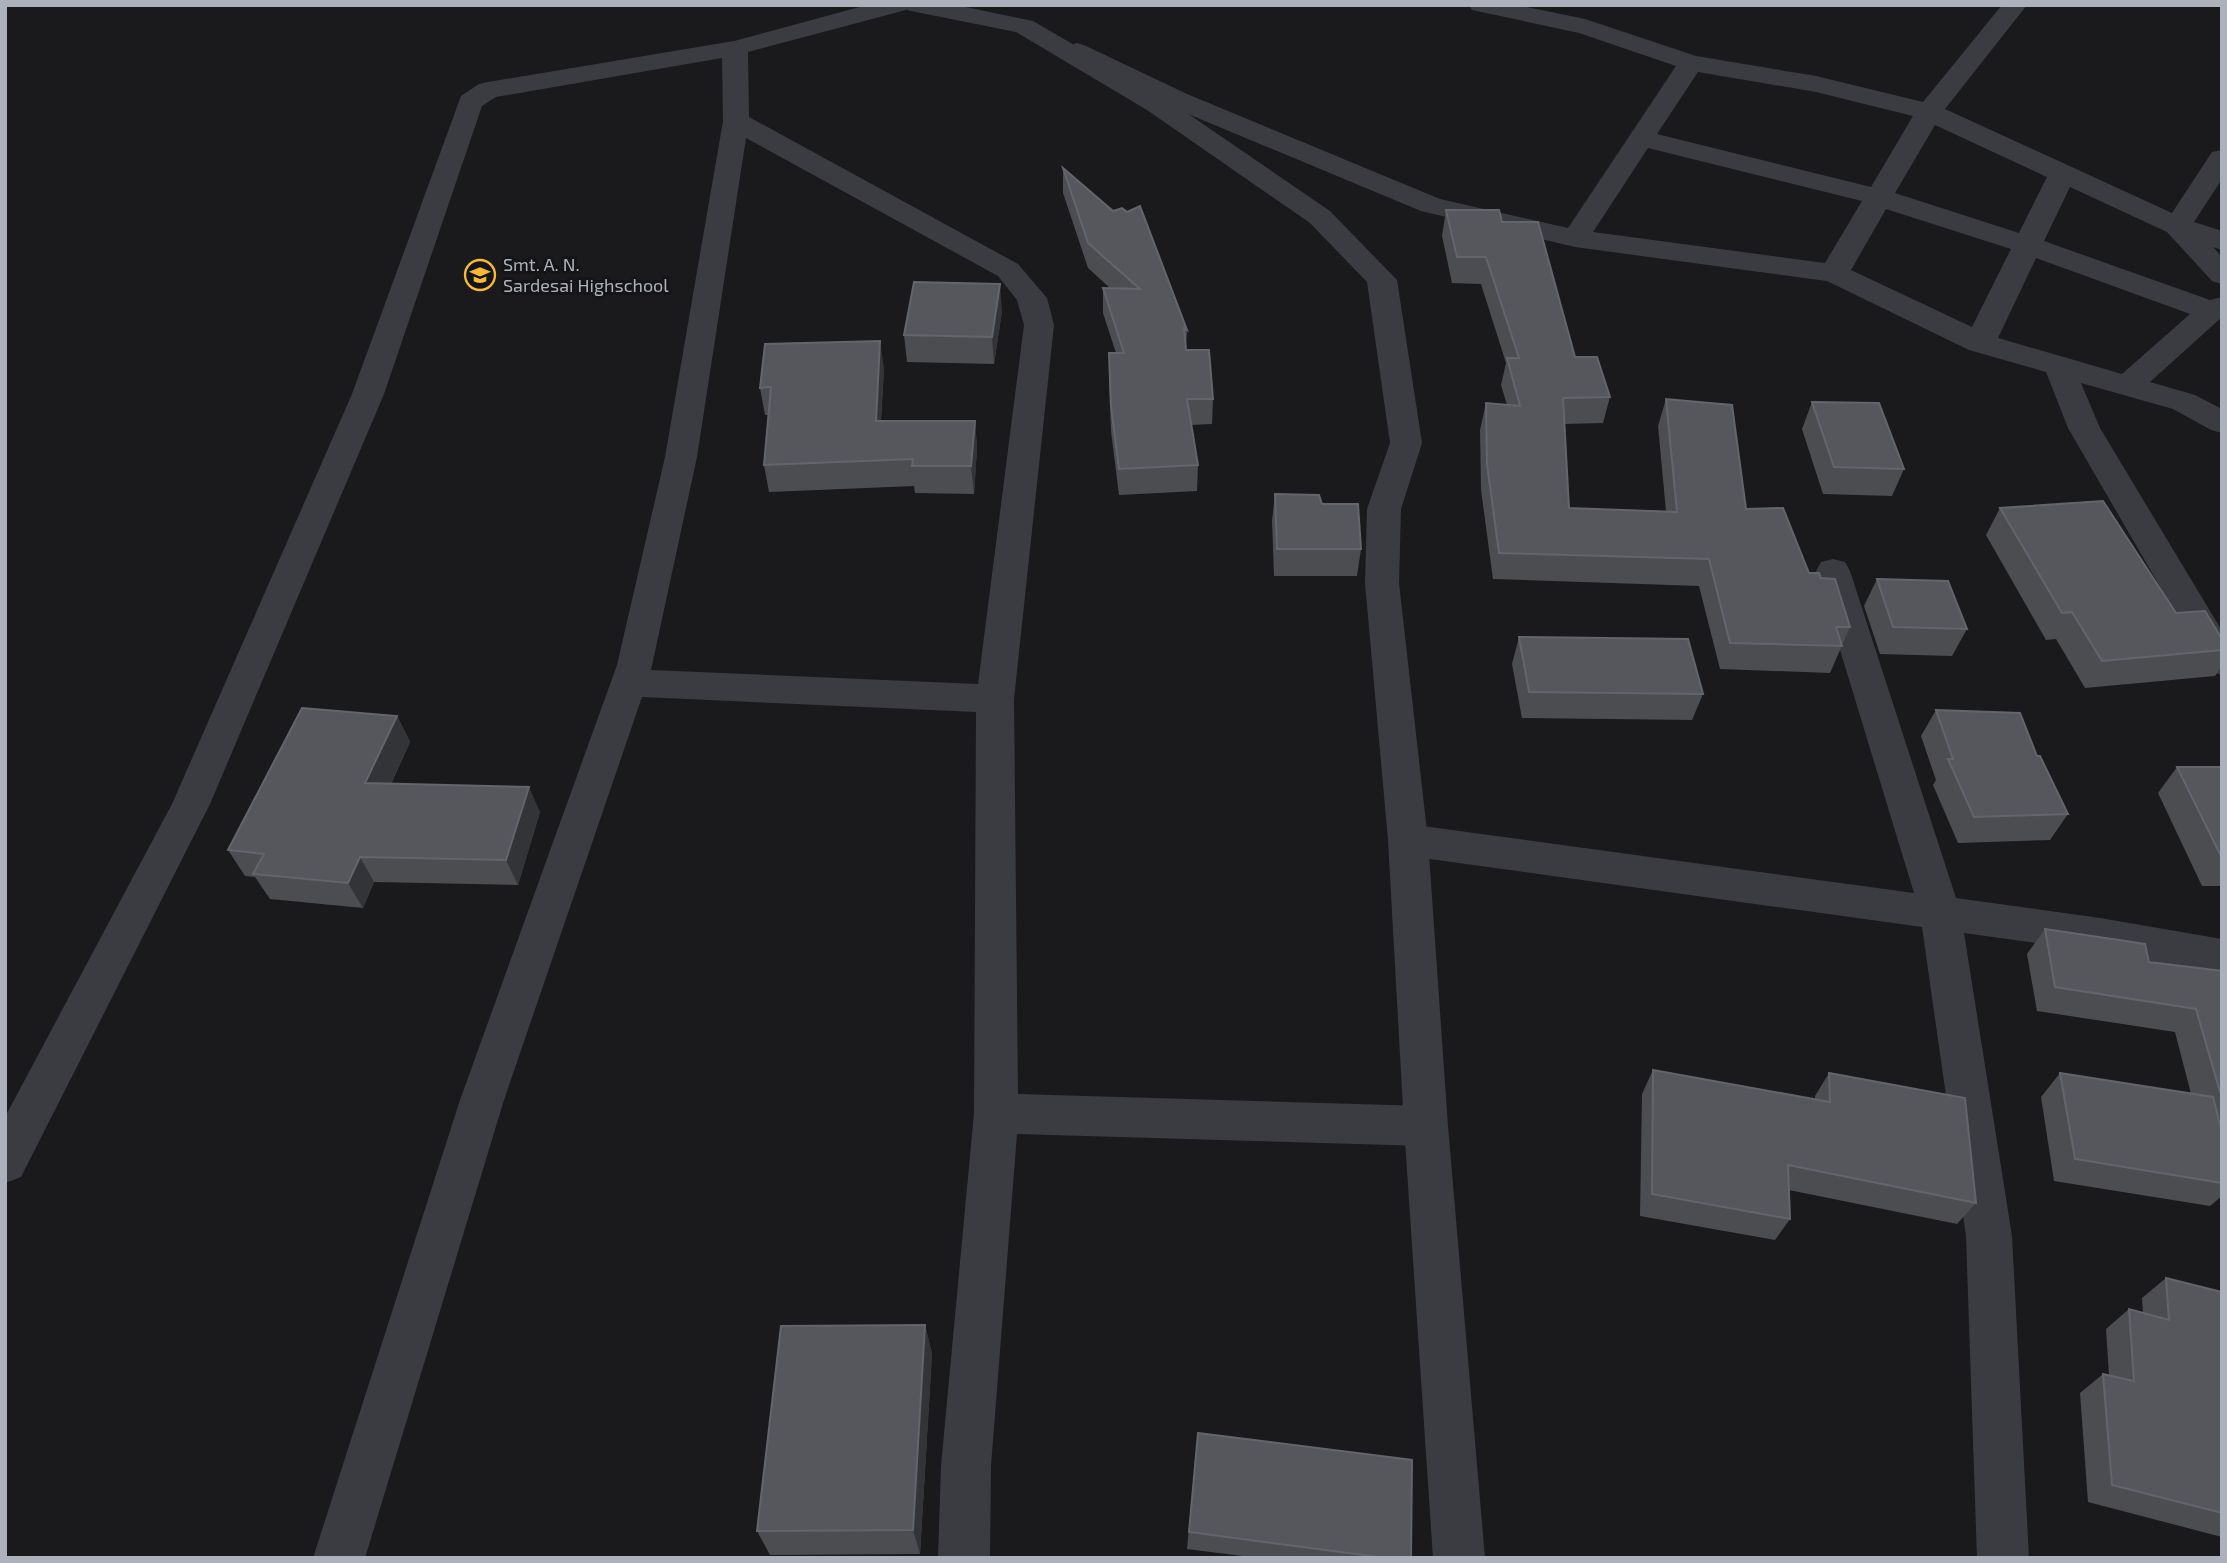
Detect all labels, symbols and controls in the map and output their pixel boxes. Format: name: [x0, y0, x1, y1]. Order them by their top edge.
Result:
place label: Smt. A. N. Sardesai Highschool: [503, 253, 669, 296]
school or university icon: Smt. A. N. Sardesai Highschool: [463, 258, 497, 292]

